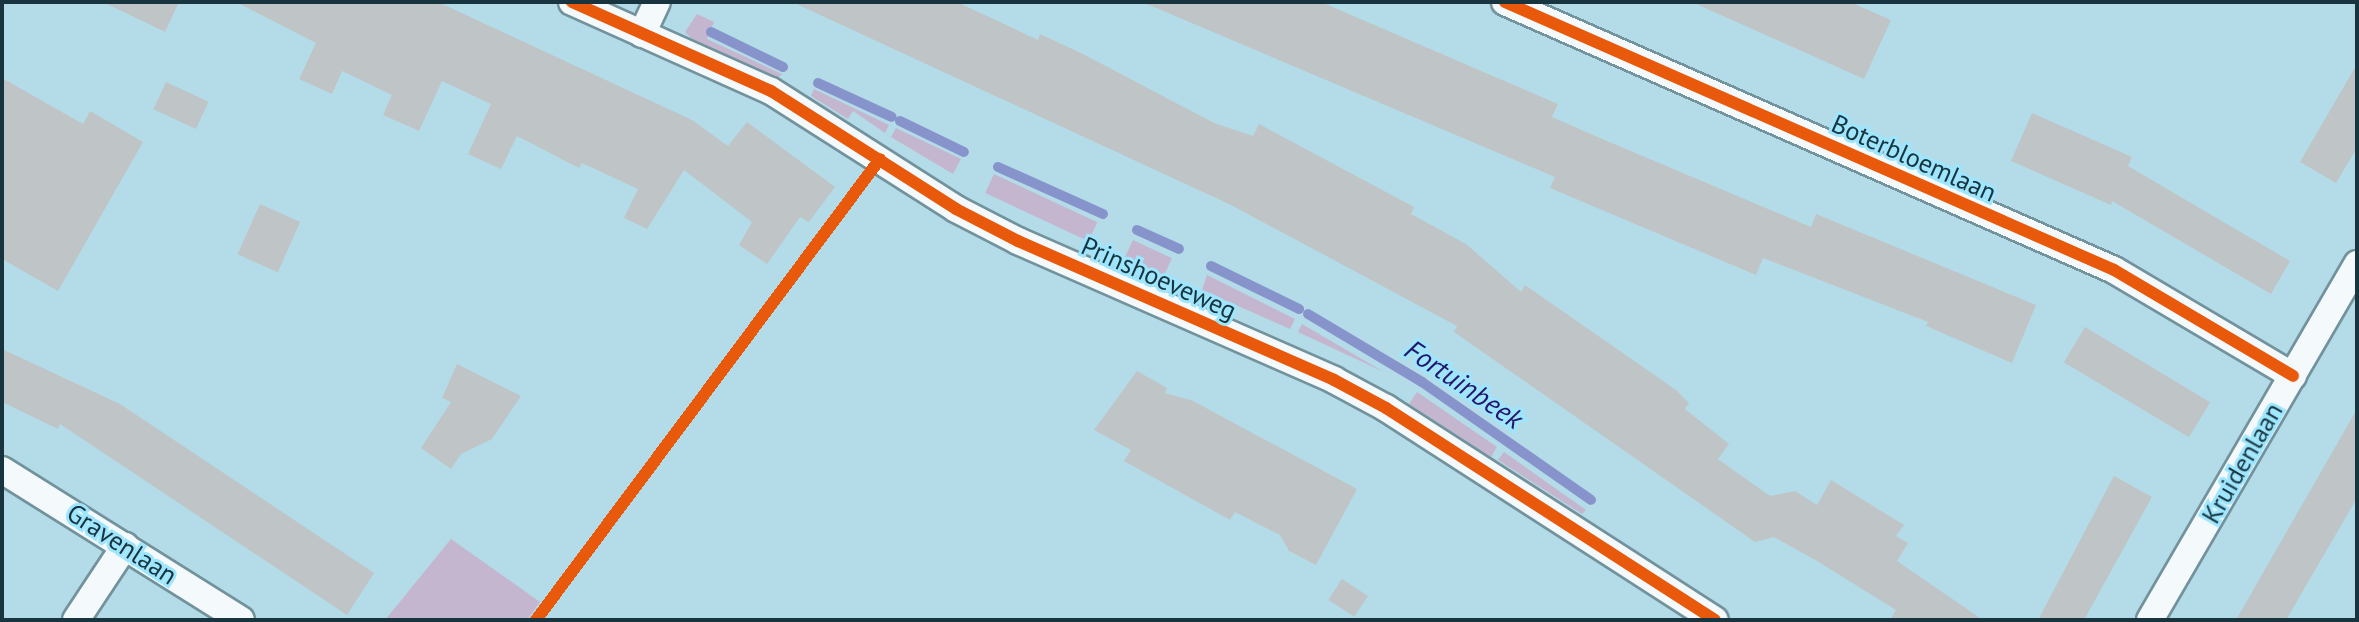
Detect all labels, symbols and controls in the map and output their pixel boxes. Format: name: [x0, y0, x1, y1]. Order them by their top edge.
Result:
street label: Boterbloemlaan: [1827, 108, 2001, 208]
street label: Prinshoeveweg: [1077, 230, 1241, 326]
water label: Fortuinbeek: [1399, 332, 1529, 436]
street label: Kruidenlaan: [2195, 397, 2289, 529]
street label: Gravenlaan: [61, 497, 183, 591]

